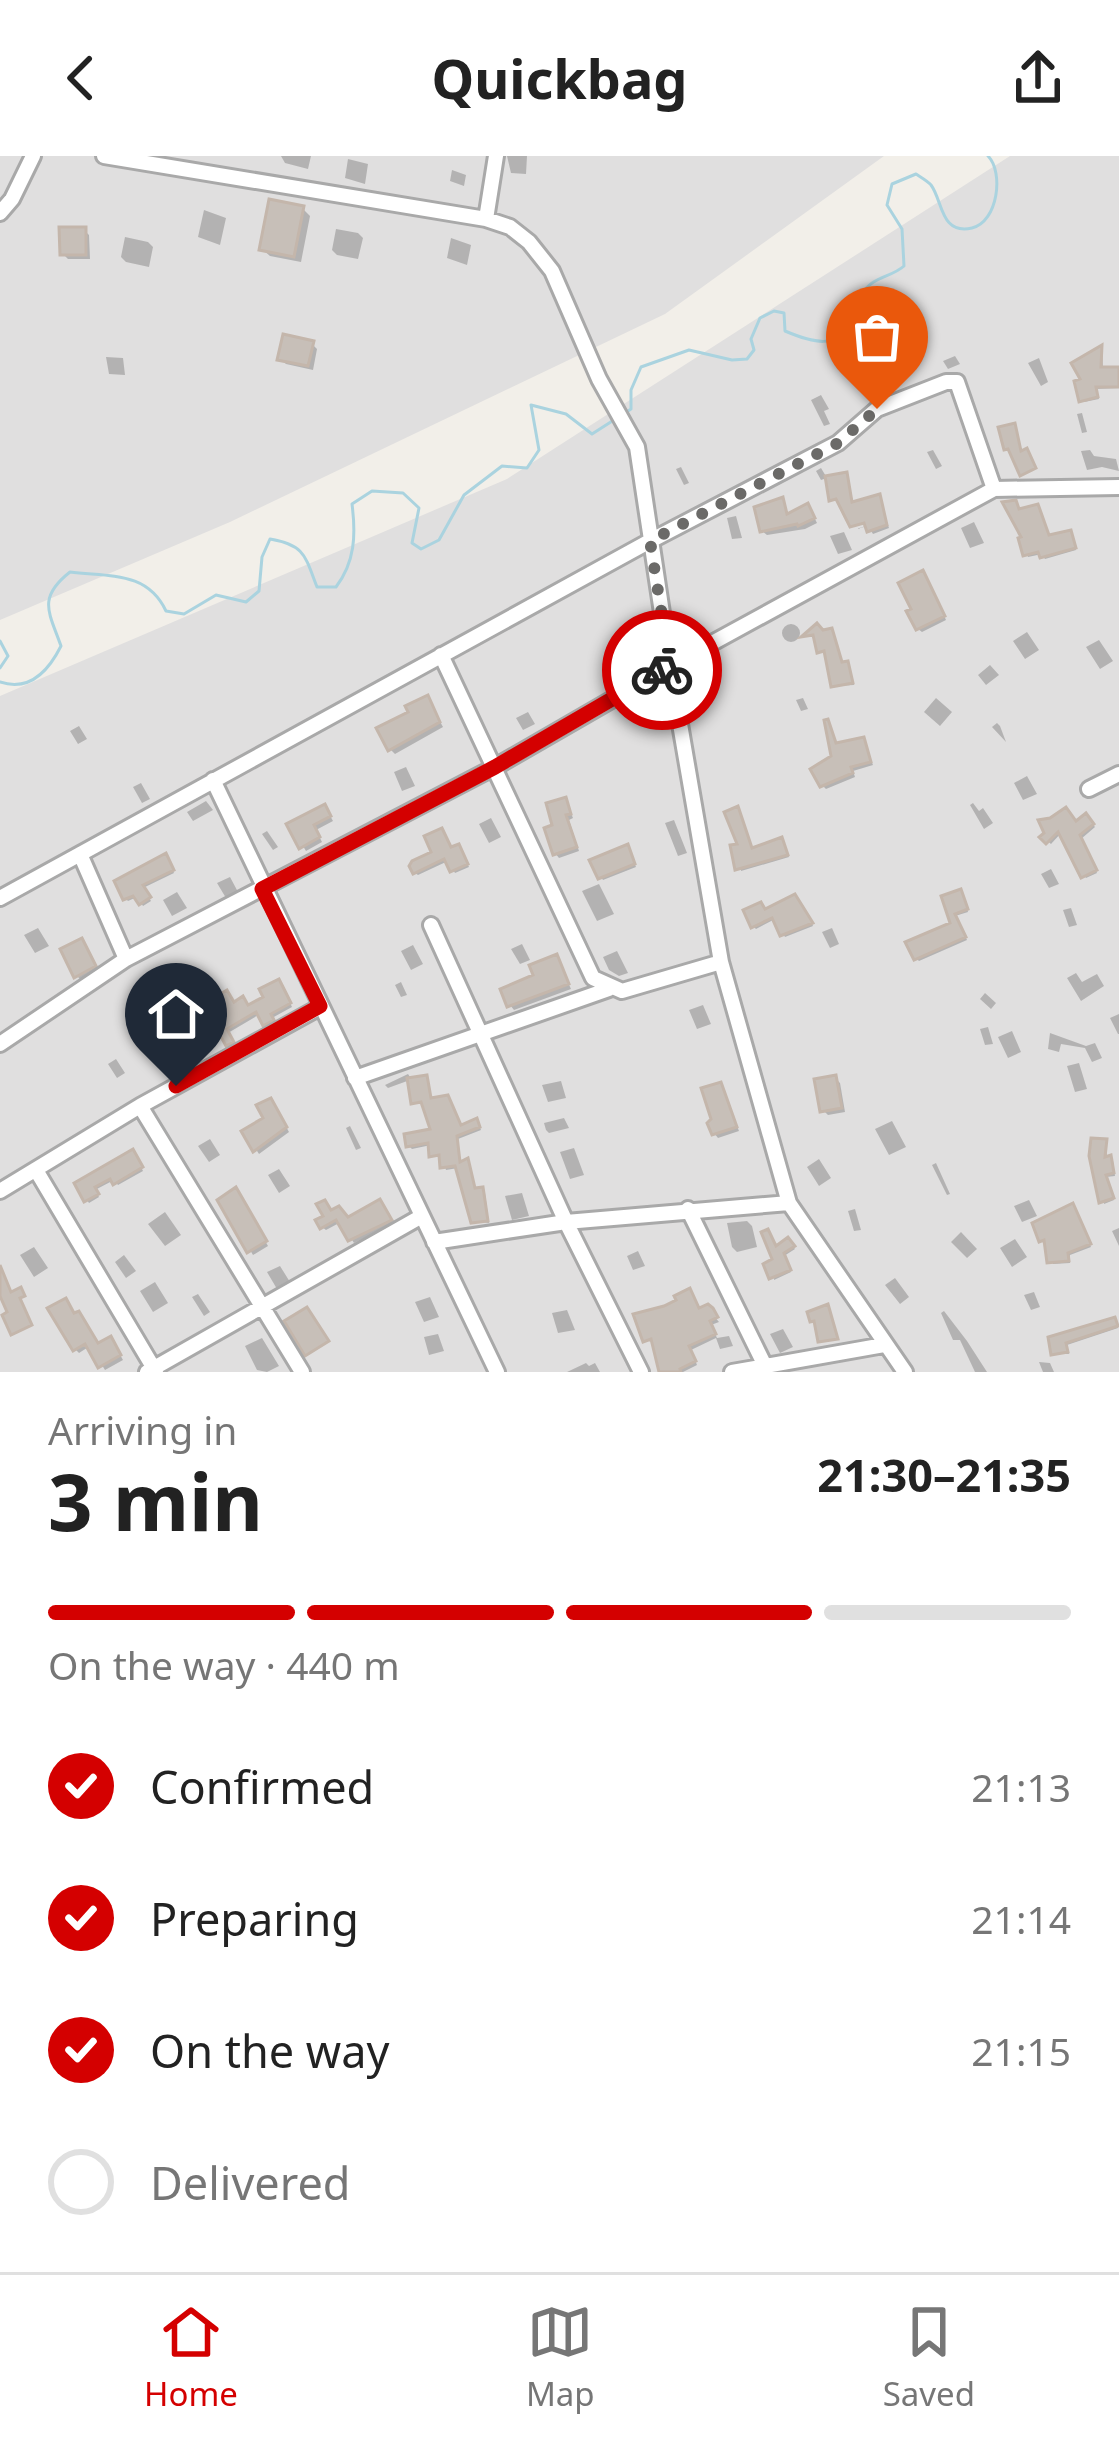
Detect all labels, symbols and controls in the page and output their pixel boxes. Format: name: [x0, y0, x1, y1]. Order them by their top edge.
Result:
text: Quickbag: [432, 41, 687, 115]
icon: back: [48, 45, 114, 111]
icon: share: [1005, 45, 1071, 111]
pin: [826, 286, 928, 409]
icon: bag: [844, 304, 910, 370]
courier: [602, 610, 722, 730]
icon: bike: [629, 637, 695, 703]
pin: [125, 963, 227, 1086]
icon: home: [143, 981, 209, 1047]
text: Arriving in: [48, 1403, 237, 1456]
text: 21:30–21:35: [817, 1444, 1071, 1505]
text: 3 min: [48, 1448, 263, 1554]
text: On the way · 440 m: [48, 1638, 400, 1691]
icon: check: [48, 1753, 114, 1819]
text: Confirmed: [150, 1756, 374, 1817]
text: 21:13: [971, 1760, 1071, 1813]
icon: check: [48, 1885, 114, 1951]
text: Preparing: [150, 1888, 359, 1949]
text: 21:14: [971, 1892, 1071, 1945]
icon: check: [48, 2017, 114, 2083]
text: On the way: [150, 2020, 389, 2081]
text: 21:15: [971, 2024, 1071, 2077]
text: Delivered: [150, 2152, 350, 2213]
tab: Home: [144, 2299, 238, 2416]
tab: Map: [526, 2299, 595, 2416]
tab: Saved: [883, 2299, 975, 2416]

